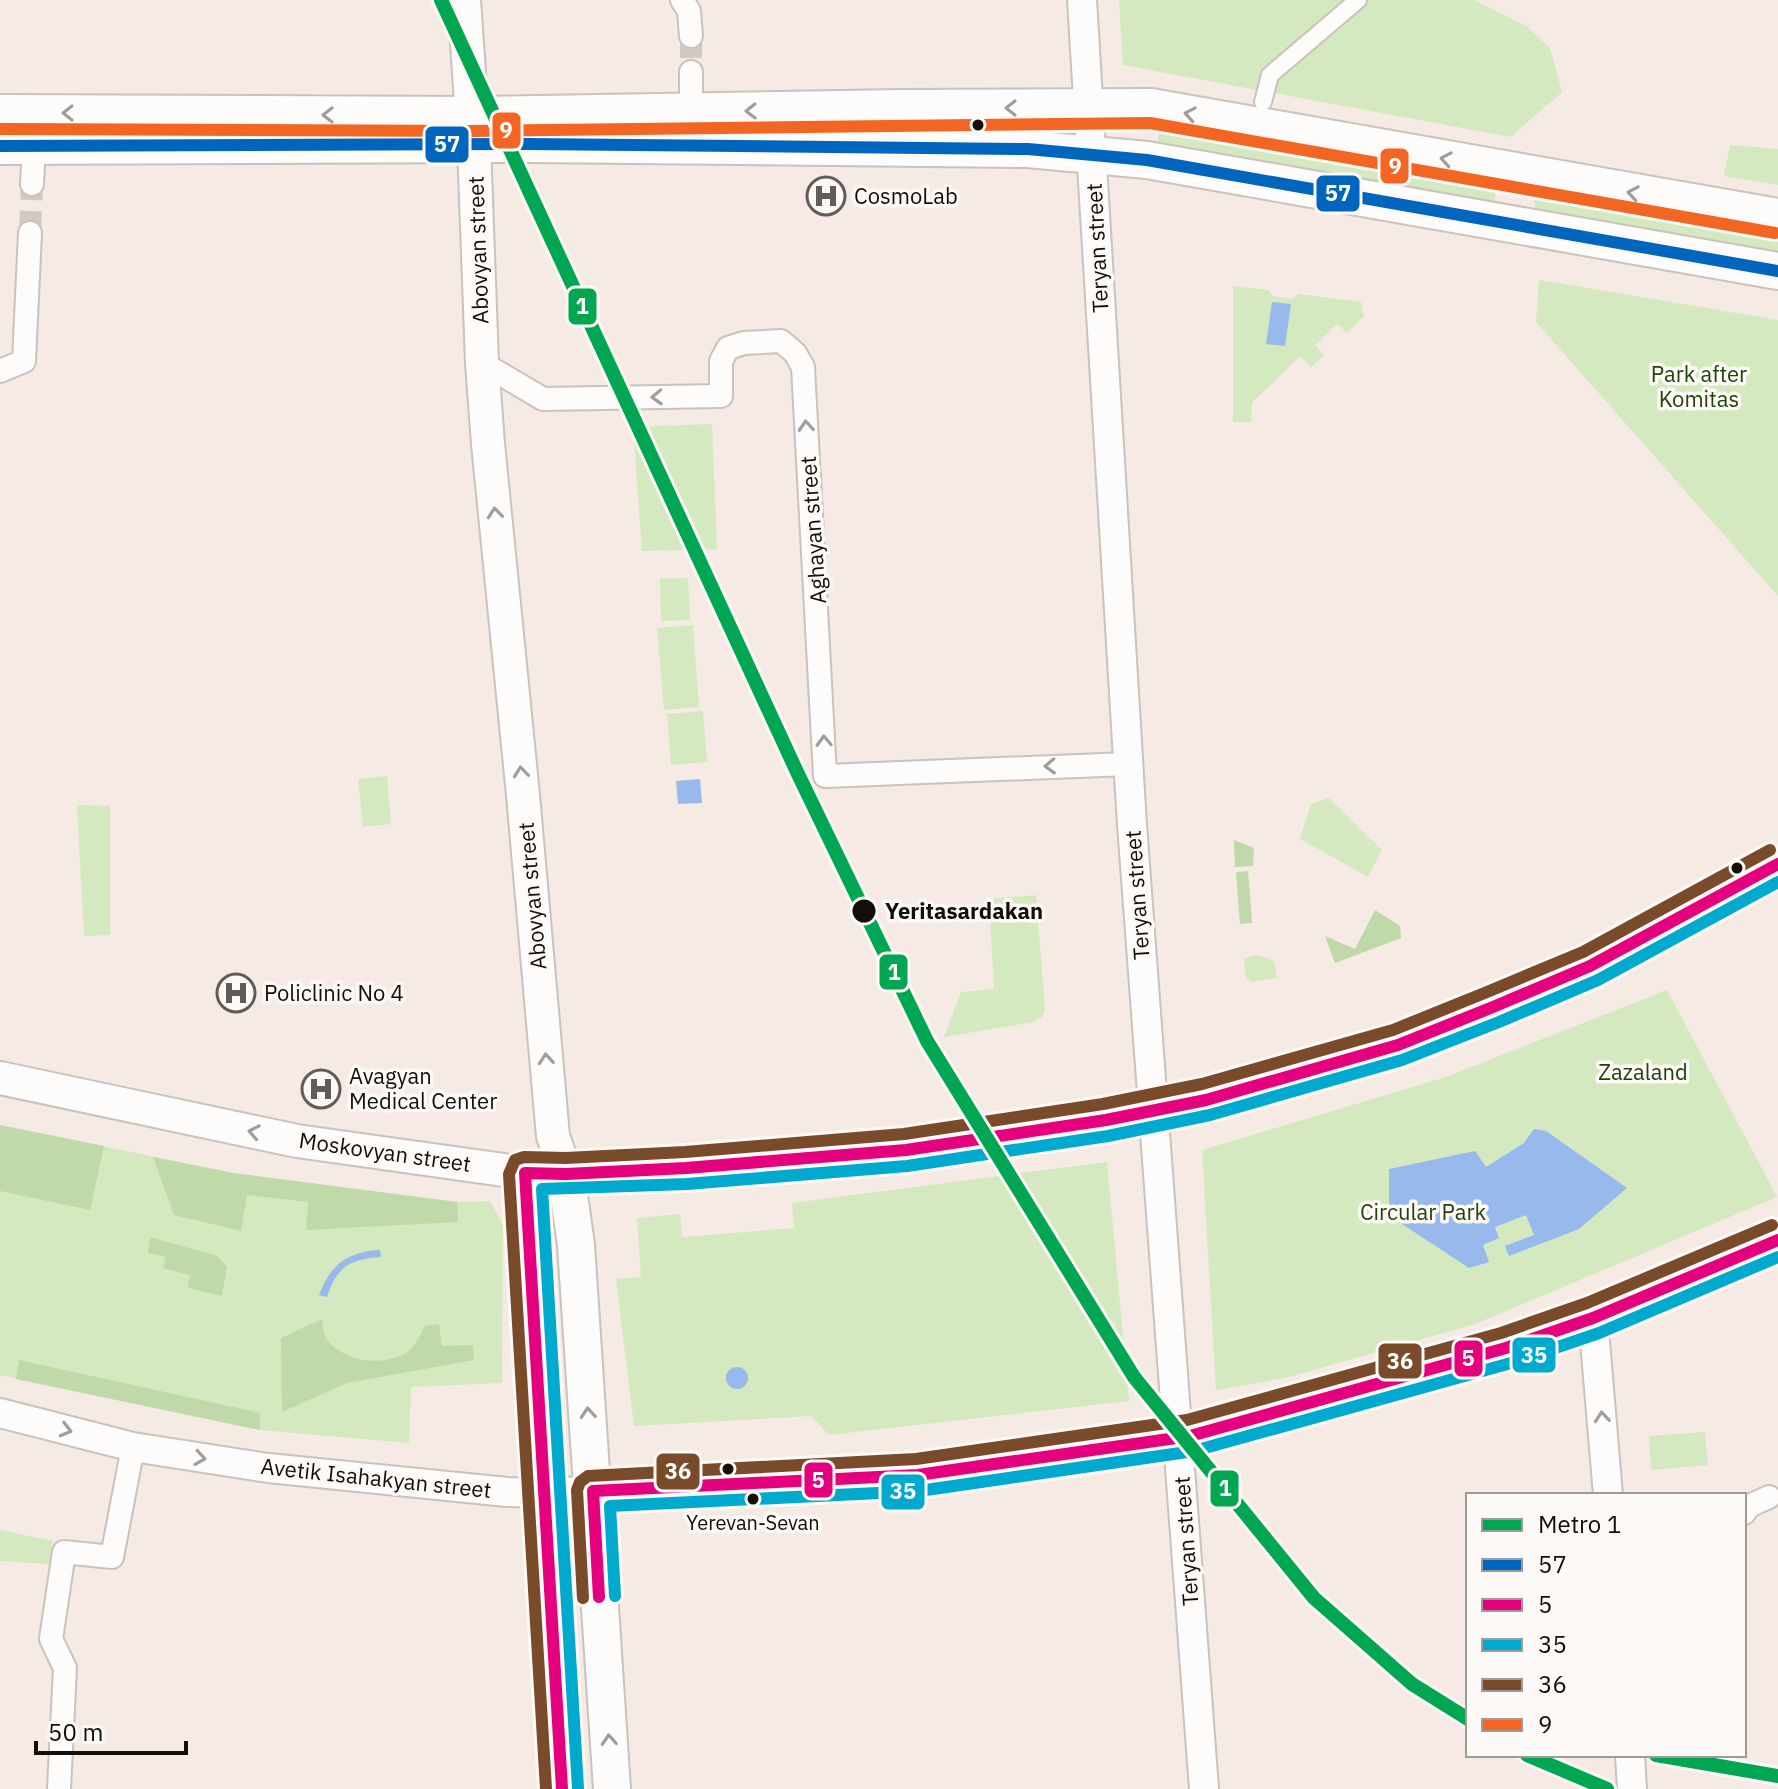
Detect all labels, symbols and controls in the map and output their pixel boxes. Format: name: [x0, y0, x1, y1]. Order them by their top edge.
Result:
one-way arrow: [1004, 99, 1017, 117]
one-way arrow: [744, 102, 757, 119]
one-way arrow: [61, 104, 74, 122]
one-way arrow: [321, 106, 334, 124]
one-way arrow: [1183, 106, 1196, 123]
line badge: 9: [491, 111, 522, 150]
text: 9: [499, 115, 513, 144]
unlabelled marker: [970, 117, 986, 133]
line badge: 57: [424, 125, 470, 164]
text: 57: [434, 129, 460, 158]
line badge: 9: [1379, 147, 1410, 185]
text: 9: [1388, 151, 1402, 180]
one-way arrow: [1439, 152, 1452, 169]
line badge: 57: [1315, 174, 1361, 213]
hospital icon: CosmoLab: [805, 175, 847, 217]
street label: Abovyan street: [460, 176, 495, 325]
text: 57: [1325, 178, 1351, 207]
place label: CosmoLab: [854, 181, 958, 210]
street label: Teryan street: [1079, 182, 1114, 314]
one-way arrow: [1626, 185, 1640, 202]
line badge: 1: [567, 287, 598, 326]
text: 1: [575, 291, 589, 320]
park label: Park after Komitas: [1651, 359, 1747, 413]
one-way arrow: [650, 389, 663, 406]
one-way arrow: [798, 419, 815, 432]
street label: Aghayan street: [793, 455, 832, 605]
one-way arrow: [486, 506, 503, 519]
one-way arrow: [816, 734, 833, 747]
one-way arrow: [1043, 758, 1056, 775]
one-way arrow: [513, 765, 530, 778]
street label: Abovyan street: [511, 821, 552, 971]
street label: Teryan street: [1118, 829, 1155, 961]
unlabelled marker: [1729, 860, 1745, 876]
place label: Yeritasardakan: [885, 896, 1043, 925]
marker: Yeritasardakan: [850, 897, 878, 925]
line badge: 1: [878, 953, 909, 991]
text: 1: [887, 957, 901, 986]
hospital icon: Policlinic No 4: [215, 972, 257, 1014]
place label: Policlinic No 4: [264, 978, 404, 1007]
one-way arrow: [538, 1052, 555, 1065]
park label: Zazaland: [1598, 1057, 1688, 1086]
place label: Avagyan Medical Center: [349, 1061, 497, 1115]
hospital icon: Avagyan Medical Center: [300, 1068, 342, 1110]
one-way arrow: [247, 1124, 261, 1141]
street label: Moskovyan street: [297, 1125, 473, 1178]
park label: Circular Park: [1360, 1197, 1487, 1226]
line badge: 35: [1511, 1336, 1557, 1374]
line badge: 5: [1453, 1339, 1484, 1378]
text: 35: [1521, 1340, 1547, 1369]
line badge: 36: [1377, 1342, 1423, 1380]
text: 5: [1461, 1343, 1475, 1372]
text: 36: [1387, 1346, 1413, 1375]
one-way arrow: [580, 1406, 597, 1419]
one-way arrow: [1594, 1410, 1611, 1423]
one-way arrow: [59, 1421, 73, 1438]
one-way arrow: [193, 1449, 207, 1466]
street label: Avetik Isahakyan street: [259, 1451, 493, 1504]
line badge: 36: [655, 1452, 701, 1491]
text: 36: [665, 1456, 691, 1485]
unlabelled marker: [720, 1461, 736, 1477]
line badge: 5: [803, 1461, 834, 1499]
text: 5: [811, 1465, 825, 1494]
line badge: 1: [1209, 1469, 1240, 1508]
line badge: 35: [880, 1473, 926, 1511]
text: 1: [1218, 1473, 1232, 1502]
street label: Teryan street: [1167, 1475, 1204, 1607]
text: 35: [890, 1476, 916, 1505]
marker: Yerevan-Sevan: [745, 1491, 761, 1507]
legend: [1466, 1493, 1746, 1757]
text: Metro 1: [1538, 1508, 1621, 1540]
place label: Yerevan-Sevan: [686, 1509, 820, 1536]
text: 57: [1538, 1548, 1567, 1580]
text: 5: [1538, 1588, 1552, 1620]
text: 35: [1538, 1628, 1567, 1660]
text: 36: [1538, 1668, 1567, 1700]
scale bar: [36, 1705, 186, 1755]
text: 9: [1538, 1708, 1552, 1740]
text: 50 m: [48, 1716, 103, 1748]
one-way arrow: [601, 1733, 618, 1746]

